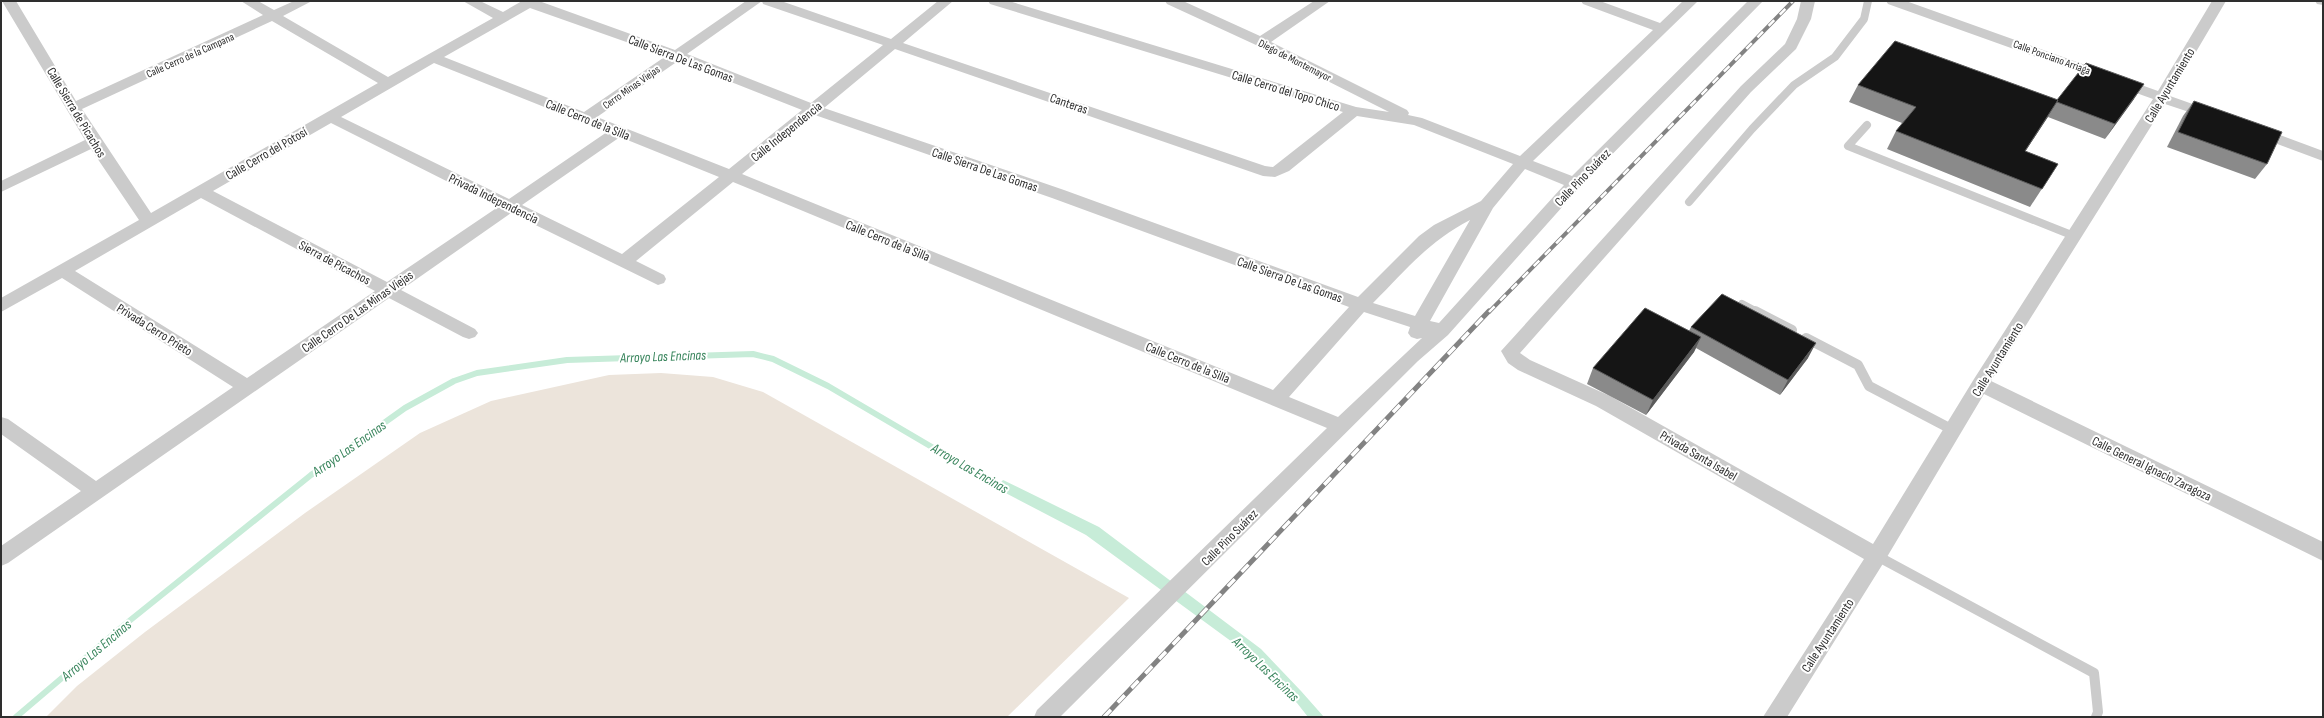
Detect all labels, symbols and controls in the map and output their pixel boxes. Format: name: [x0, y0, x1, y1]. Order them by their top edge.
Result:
street label: Calle Cerro de la Campana: [144, 30, 236, 81]
street label: Calle Sierra De Las Gomas: [626, 32, 736, 86]
street label: Diego de Montemayor: [1256, 36, 1333, 84]
street label: Calle Ponciano Arriaga: [2011, 37, 2092, 77]
street label: Calle Ayuntamiento: [2141, 45, 2198, 126]
street label: Cerro Minas Viejas: [600, 63, 662, 112]
street label: Calle Sierra de Picachos: [43, 65, 109, 161]
street label: Calle Cerro del Topo Chico: [1230, 67, 1342, 115]
street label: Canteras: [1048, 90, 1090, 118]
street label: Calle Cerro de la Silla: [543, 96, 632, 144]
street label: Calle Independencia: [748, 98, 825, 165]
street label: Calle Cerro del Potosí: [223, 124, 311, 184]
street label: Calle Sierra De Las Gomas: [930, 144, 1040, 196]
street label: Calle Pino Suárez: [1551, 145, 1614, 210]
street label: Privada Independencia: [446, 170, 541, 228]
street label: Calle Cerro de la Silla: [843, 217, 932, 265]
street label: Sierra de Picachos: [296, 237, 373, 289]
street label: Calle Sierra De Las Gomas: [1235, 253, 1345, 307]
street label: Calle Cerro De Las Minas Viejas: [299, 267, 417, 356]
street label: Privada Cerro Prieto: [114, 300, 195, 359]
street label: Calle Ayuntamiento: [1969, 319, 2027, 400]
street label: Calle Cerro de la Silla: [1143, 339, 1232, 387]
water label: Arroyo Las Encinas: [619, 346, 706, 367]
water label: Arroyo Las Encinas: [308, 417, 389, 481]
street label: Privada Santa Isabel: [1657, 427, 1740, 484]
street label: Calle General Ignacio Zaragoza: [2089, 433, 2214, 505]
water label: Arroyo Las Encinas: [927, 439, 1011, 497]
street label: Calle Pino Suárez: [1198, 506, 1262, 569]
street label: Calle Ayuntamiento: [1798, 596, 1858, 675]
water label: Arroyo Las Encinas: [57, 616, 135, 685]
water label: Arroyo Las Encinas: [1228, 633, 1303, 705]

